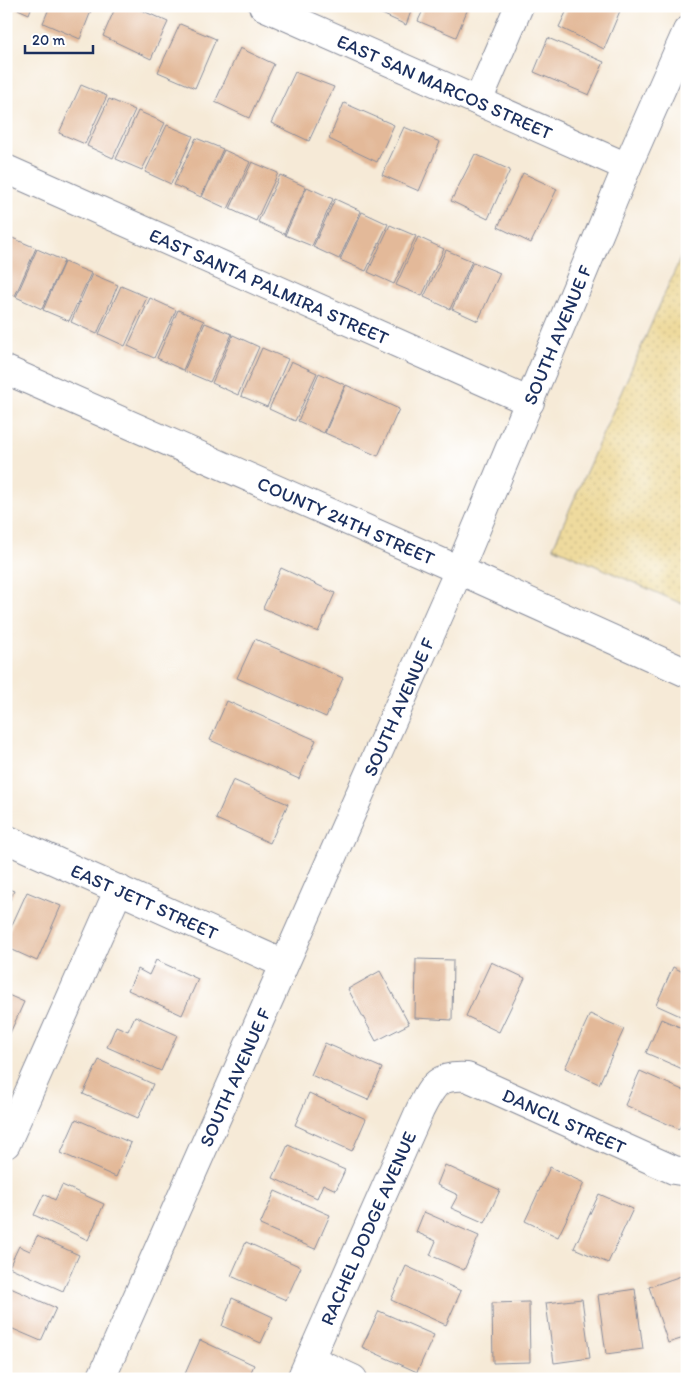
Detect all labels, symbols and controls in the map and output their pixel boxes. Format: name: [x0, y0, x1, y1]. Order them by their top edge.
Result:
scale bar: [25, 22, 92, 54]
street label: EAST SAN MARCOS STREET: [333, 29, 556, 145]
text: 20 m: [32, 31, 66, 49]
street label: EAST SANTA PALMIRA STREET: [146, 223, 393, 350]
street label: SOUTH AVENUE F: [518, 262, 597, 408]
street label: COUNTY 24TH STREET: [254, 471, 439, 570]
street label: SOUTH AVENUE F: [358, 634, 440, 780]
street label: EAST JETT STREET: [67, 859, 222, 945]
street label: SOUTH AVENUE F: [194, 1004, 276, 1150]
street label: DANCIL STREET: [499, 1083, 630, 1159]
street label: RACHEL DODGE AVENUE: [315, 1127, 421, 1329]

